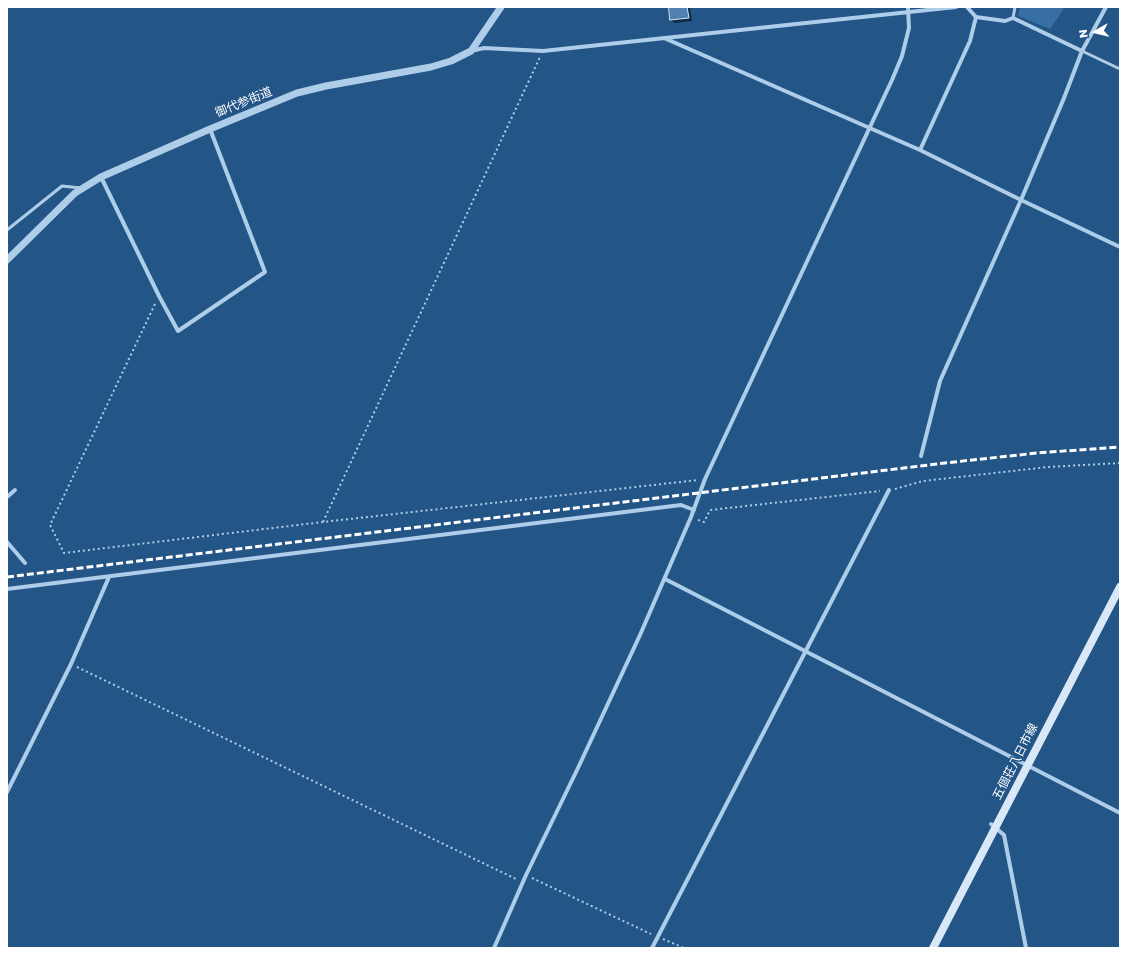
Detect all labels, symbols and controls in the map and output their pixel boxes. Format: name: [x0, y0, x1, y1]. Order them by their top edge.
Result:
north arrow: [1075, 12, 1115, 52]
text: N: [1075, 28, 1092, 39]
street label: 御代参街道: [213, 85, 275, 121]
street label: 五個荘八日市線: [991, 721, 1041, 803]

